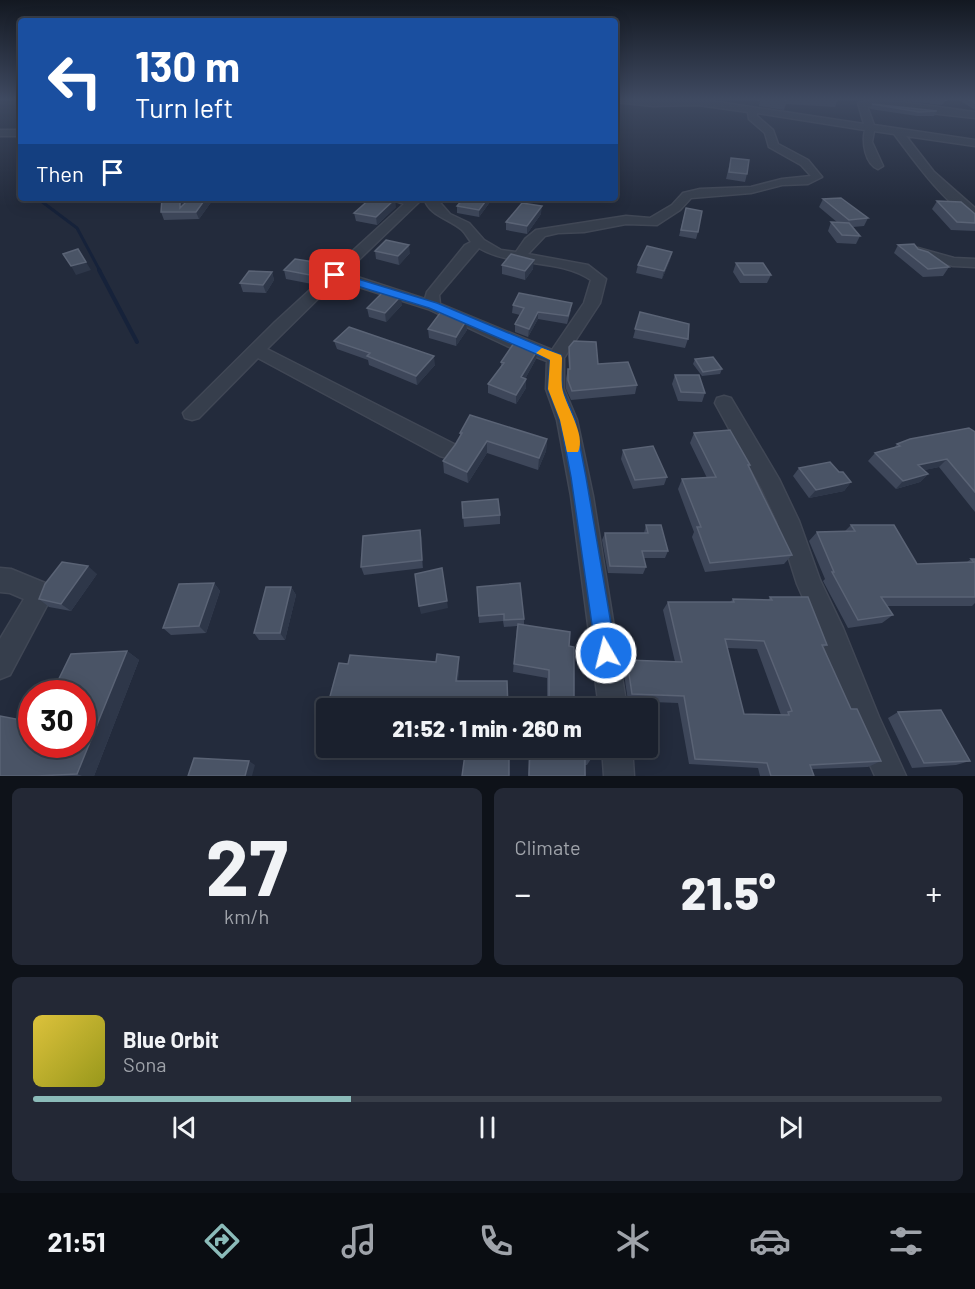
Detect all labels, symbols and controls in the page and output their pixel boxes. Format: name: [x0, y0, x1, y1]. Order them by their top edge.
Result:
text: 130 m: [135, 40, 240, 90]
icon: left: [36, 42, 114, 120]
text: Turn left: [135, 91, 233, 123]
icon: arrive: [96, 156, 129, 189]
text: Then: [36, 160, 84, 186]
pin: [309, 249, 360, 300]
icon: arrive: [318, 258, 351, 291]
position arrow: [574, 621, 638, 685]
speed limit sign: 30: [18, 680, 96, 758]
text: 21:52 · 1 min · 260 m: [392, 715, 582, 741]
text: 27: [206, 818, 288, 912]
text: Climate: [515, 835, 581, 859]
text: 21.5°: [681, 865, 776, 919]
text: −: [515, 873, 531, 913]
text: +: [926, 873, 942, 913]
text: km/h: [224, 904, 269, 928]
text: Blue Orbit: [123, 1026, 219, 1052]
text: Sona: [123, 1052, 167, 1076]
icon: previous: [168, 1111, 201, 1144]
icon: pause: [471, 1111, 504, 1144]
icon: next: [774, 1111, 807, 1144]
icon: directions: [201, 1220, 243, 1262]
icon: music: [338, 1220, 380, 1262]
icon: phone: [475, 1220, 517, 1262]
icon: climate: [612, 1220, 654, 1262]
icon: car: [749, 1220, 791, 1262]
icon: filters: [885, 1220, 927, 1262]
text: 21:51: [47, 1225, 106, 1257]

